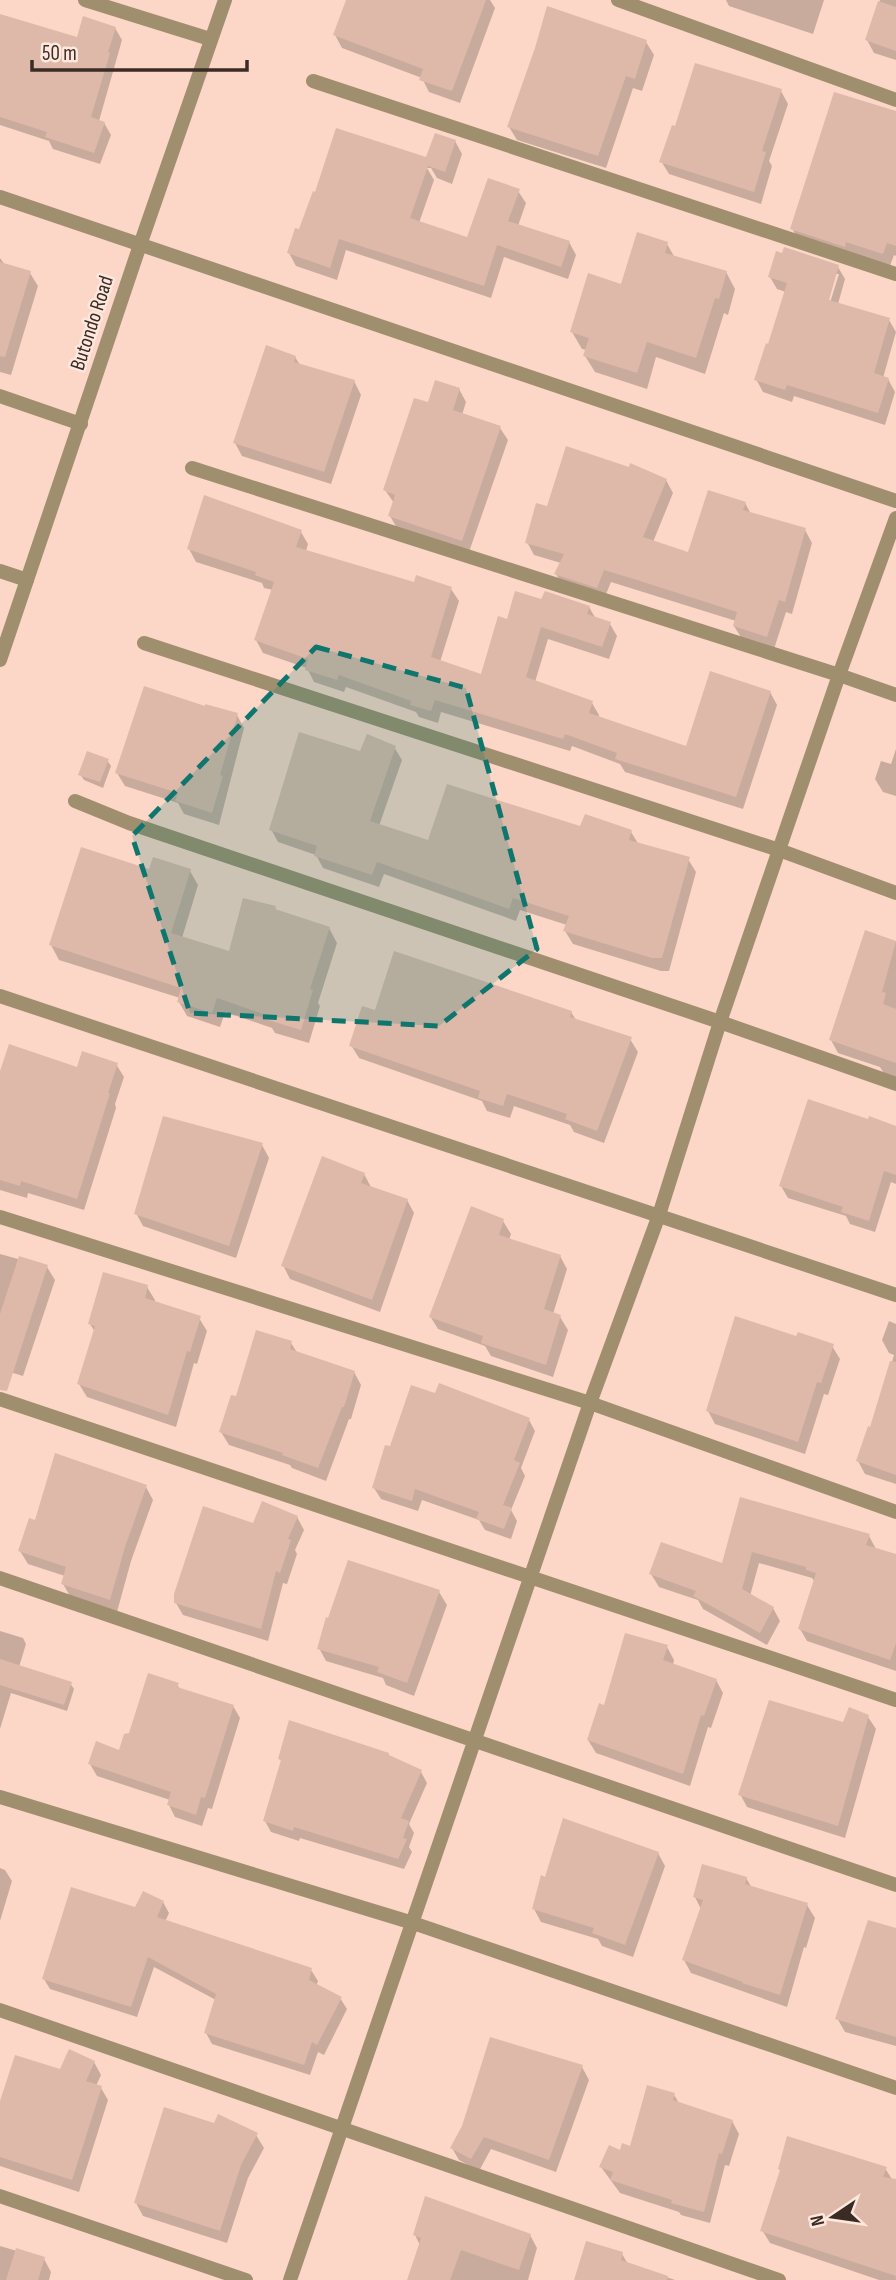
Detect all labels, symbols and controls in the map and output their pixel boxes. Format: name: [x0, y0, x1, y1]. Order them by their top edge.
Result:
scale bar: [32, 28, 247, 72]
text: 50 m: [42, 41, 77, 66]
street label: Butondo Road: [65, 273, 119, 373]
north arrow: [798, 2182, 868, 2252]
text: N: [806, 2213, 830, 2228]

